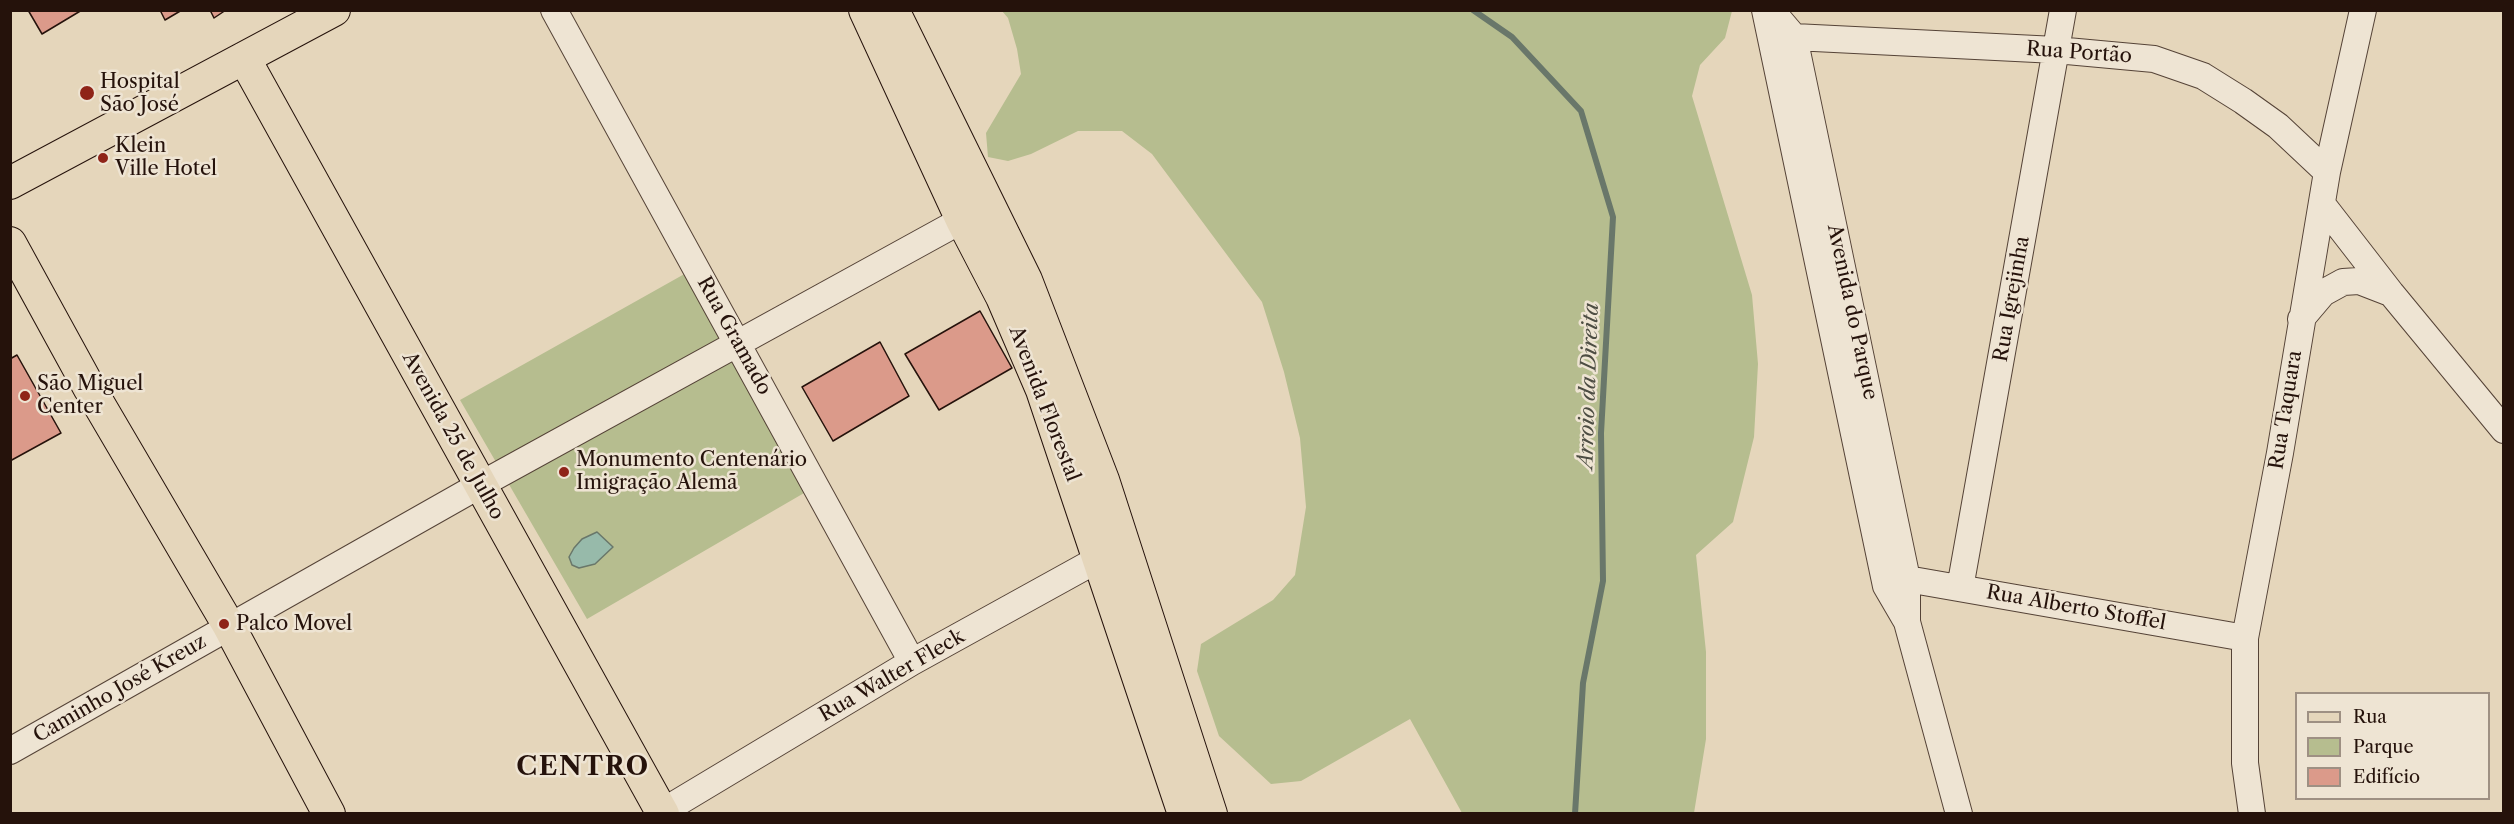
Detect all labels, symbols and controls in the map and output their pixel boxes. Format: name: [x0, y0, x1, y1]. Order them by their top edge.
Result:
street label: Rua Portão: [2025, 37, 2133, 69]
place label: Hospital São José: [100, 70, 180, 117]
marker: Hospital São José: [78, 84, 96, 102]
place label: Klein Ville Hotel: [115, 134, 217, 181]
marker: Klein Ville Hotel: [96, 151, 110, 165]
street label: Avenida do Parque: [1822, 222, 1882, 402]
street label: Rua Igrejinha: [1989, 234, 2035, 364]
street label: Rua Gramado: [692, 273, 776, 399]
water label: Arroio da Direita: [1574, 302, 1604, 470]
street label: Avenida Florestal: [1003, 323, 1085, 485]
street label: Avenida 25 de Julho: [397, 348, 509, 524]
street label: Rua Taquara: [2265, 349, 2307, 471]
place label: São Miguel Center: [37, 372, 143, 419]
marker: São Miguel Center: [18, 389, 32, 403]
place label: Monumento Centenário Imigração Alemã: [576, 448, 807, 495]
marker: Monumento Centenário Imigração Alemã: [557, 465, 571, 479]
street label: Rua Alberto Stoffel: [1984, 580, 2168, 636]
place label: Palco Movel: [236, 612, 352, 636]
marker: Palco Movel: [217, 617, 231, 631]
street label: Rua Walter Fleck: [815, 625, 969, 727]
street label: Caminho José Kreuz: [29, 630, 211, 748]
legend: [2295, 692, 2490, 800]
text: Rua: [2353, 706, 2387, 728]
text: Parque: [2353, 736, 2414, 758]
district label: CENTRO: [516, 751, 650, 783]
text: Edifício: [2353, 766, 2420, 788]

